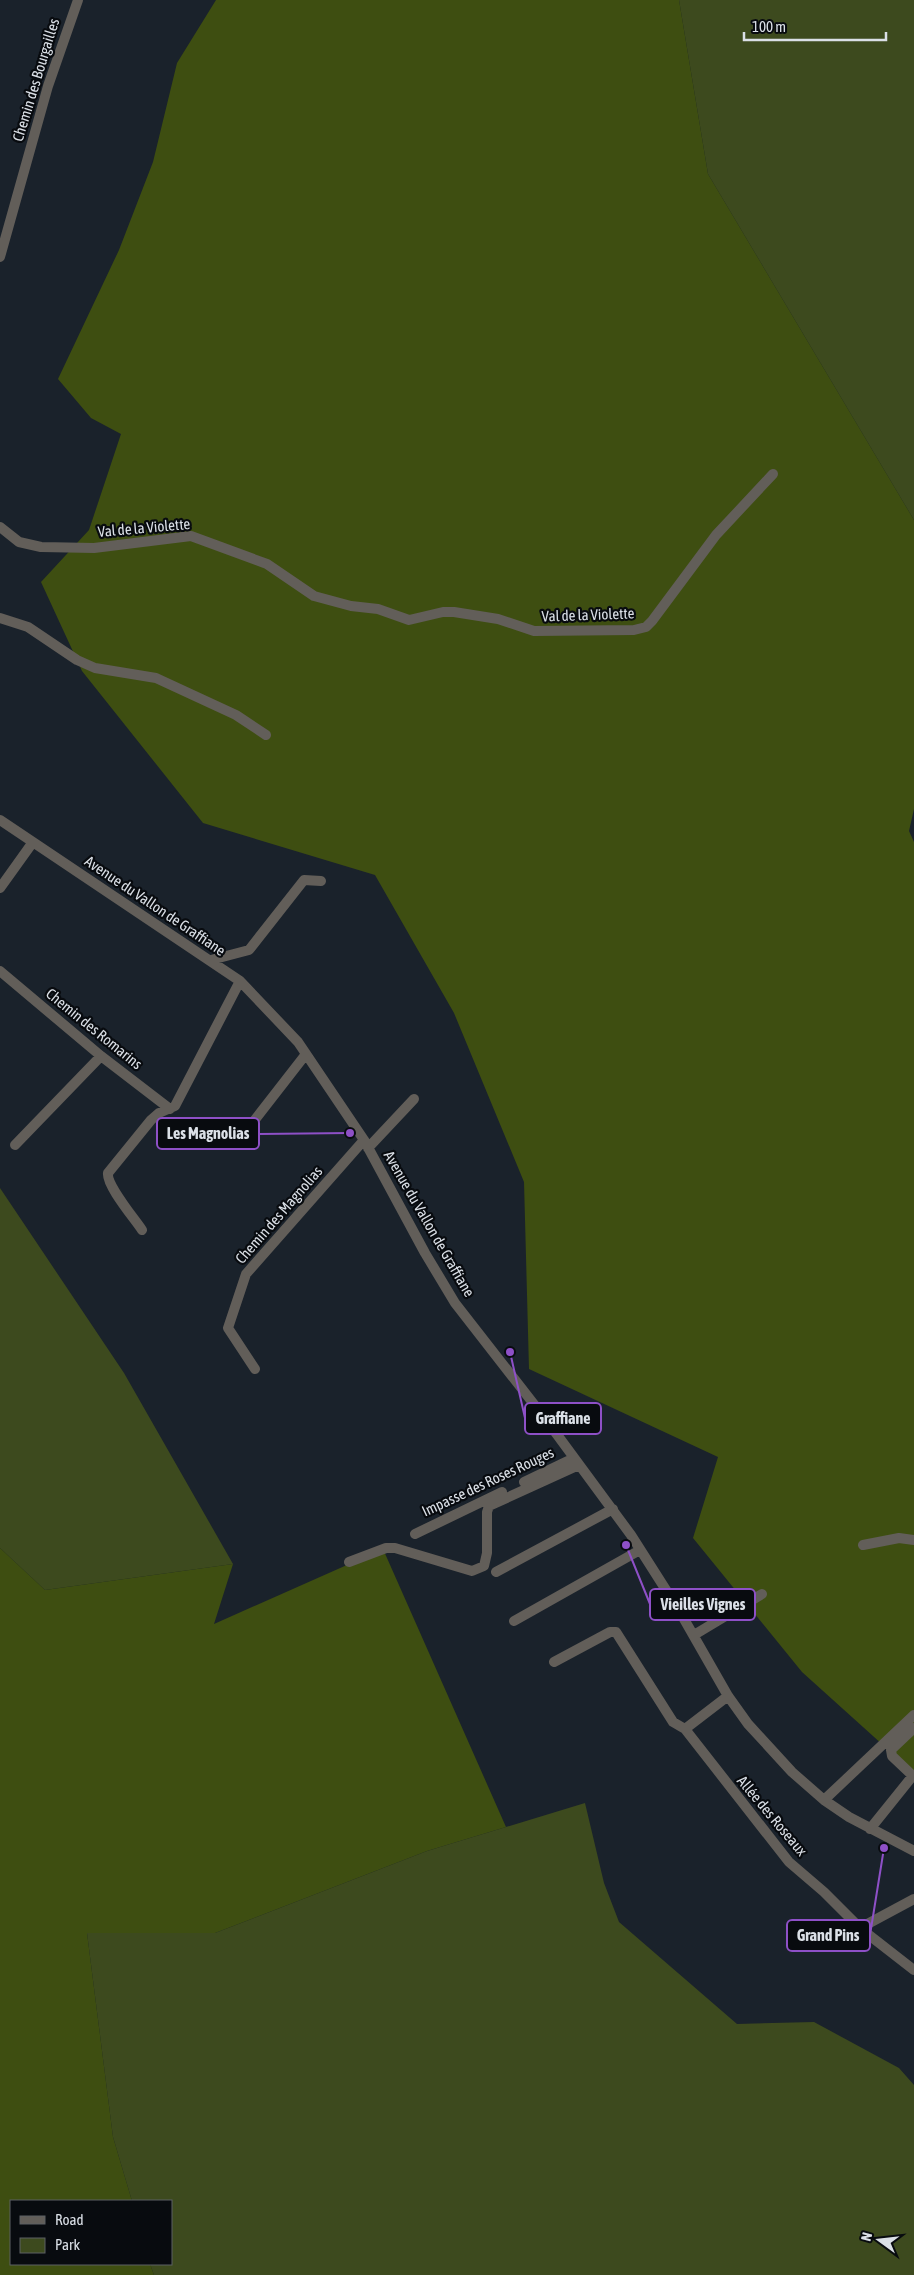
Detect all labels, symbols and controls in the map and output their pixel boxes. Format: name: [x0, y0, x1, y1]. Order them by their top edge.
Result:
scale bar: [744, 10, 886, 42]
street label: Chemin des Bourgailles: [9, 16, 62, 143]
text: 100 m: [752, 18, 786, 35]
street label: Val de la Violette: [97, 515, 191, 540]
street label: Val de la Violette: [541, 604, 635, 625]
street label: Avenue du Vallon de Graffiane: [82, 852, 229, 959]
street label: Chemin des Romarins: [43, 985, 146, 1072]
callout: Les Magnolias: [157, 1118, 259, 1149]
text: Les Magnolias: [167, 1124, 250, 1142]
street label: Avenue du Vallon de Graffiane: [381, 1148, 478, 1300]
street label: Chemin des Magnolias: [232, 1163, 325, 1267]
callout: Graffiane: [525, 1403, 601, 1434]
text: Graffiane: [535, 1409, 591, 1427]
street label: Impasse des Roses Rouges: [419, 1444, 556, 1520]
callout: Vieilles Vignes: [650, 1589, 755, 1620]
text: Vieilles Vignes: [660, 1595, 746, 1613]
street label: Allée des Roseaux: [734, 1772, 811, 1859]
callout: Grand Pins: [787, 1920, 870, 1951]
text: Grand Pins: [797, 1926, 860, 1944]
legend: [10, 2200, 172, 2265]
text: Road: [55, 2211, 84, 2228]
north arrow: [854, 2215, 904, 2265]
text: N: [858, 2231, 875, 2243]
text: Park: [55, 2236, 80, 2253]

